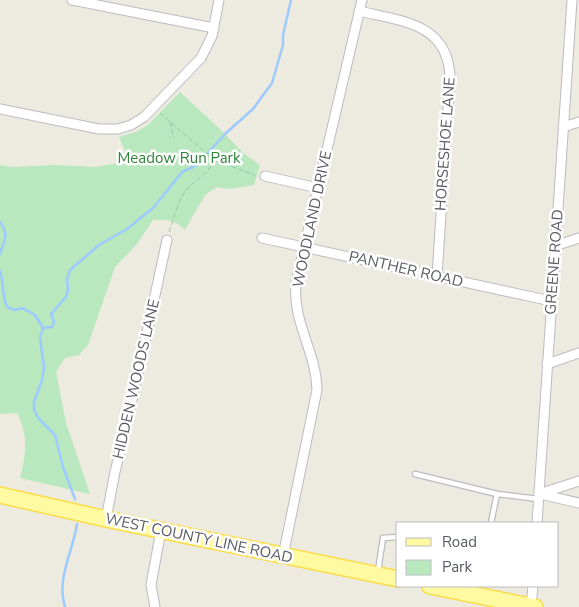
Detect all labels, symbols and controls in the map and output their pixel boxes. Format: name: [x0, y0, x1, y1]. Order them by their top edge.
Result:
street label: HORSESHOE LANE: [430, 76, 460, 212]
park label: Meadow Run Park: [118, 148, 241, 168]
street label: WOODLAND DRIVE: [288, 149, 336, 289]
street label: GREENE ROAD: [540, 209, 568, 315]
street label: PANTHER ROAD: [347, 246, 465, 292]
street label: HIDDEN WOODS LANE: [108, 297, 164, 461]
street label: WEST COUNTY LINE ROAD: [103, 508, 295, 568]
legend: [396, 522, 559, 587]
text: Road: [442, 532, 477, 552]
text: Park: [442, 557, 472, 577]

